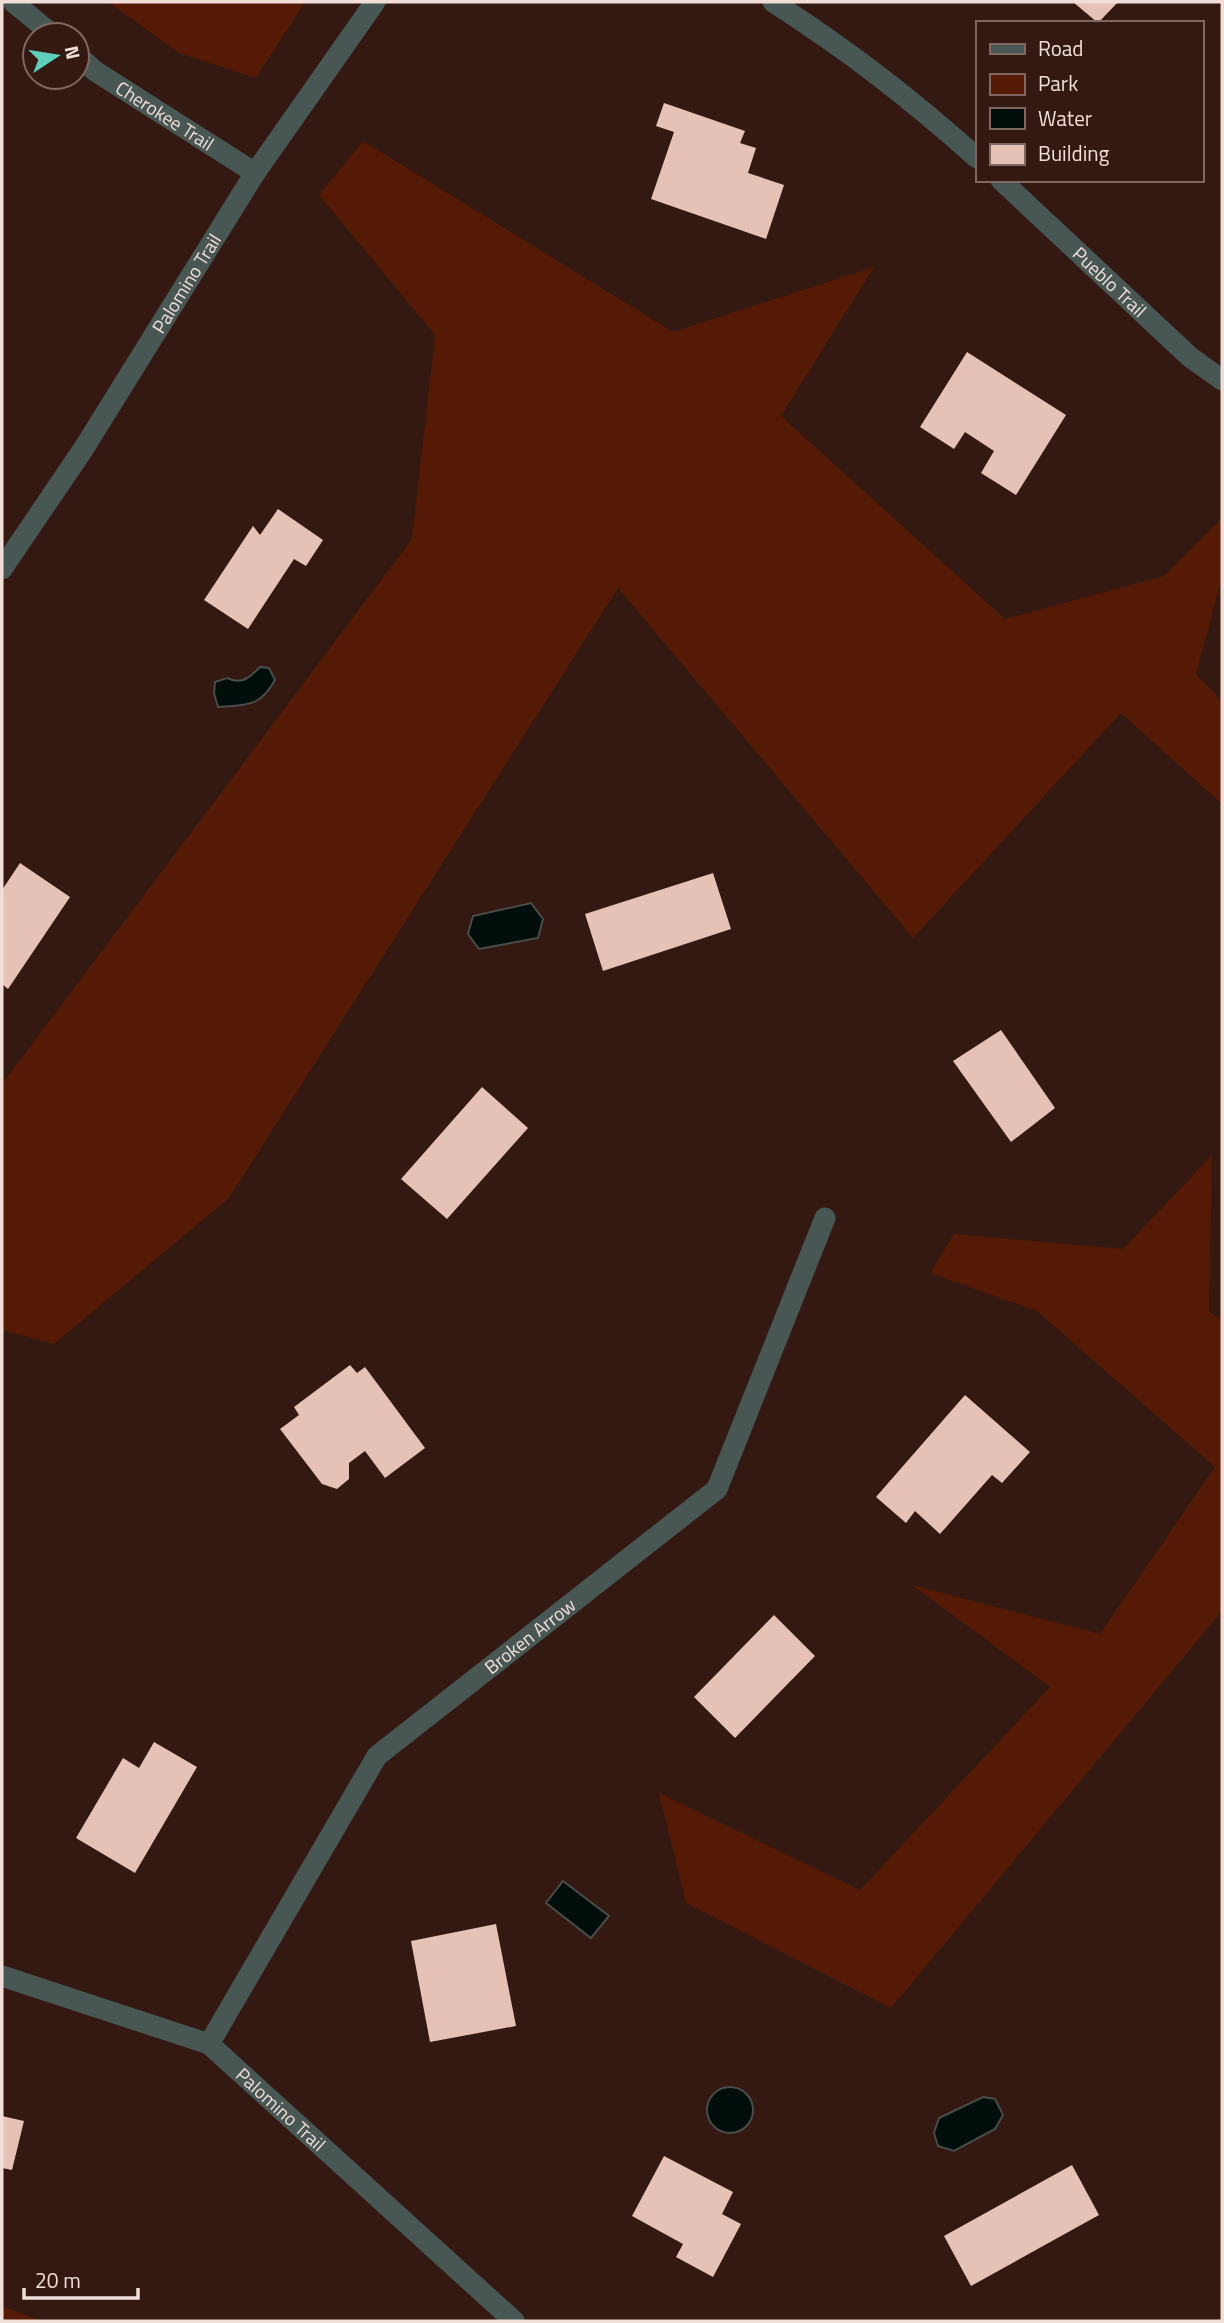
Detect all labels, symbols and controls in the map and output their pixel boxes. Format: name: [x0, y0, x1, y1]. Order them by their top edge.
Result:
north arrow: [21, 21, 91, 91]
legend: [976, 21, 1203, 182]
text: Road: [1038, 32, 1083, 64]
text: N: [58, 43, 89, 62]
text: Park: [1038, 67, 1078, 99]
street label: Cherokee Trail: [110, 73, 220, 157]
text: Water: [1038, 102, 1092, 134]
text: Building: [1038, 137, 1110, 169]
street label: Palomino Trail: [144, 228, 228, 339]
street label: Pueblo Trail: [1066, 239, 1154, 324]
street label: Broken Arrow: [478, 1590, 582, 1681]
street label: Palomino Trail: [230, 2060, 333, 2158]
scale bar: [24, 2256, 138, 2300]
text: 20 m: [35, 2264, 81, 2296]

